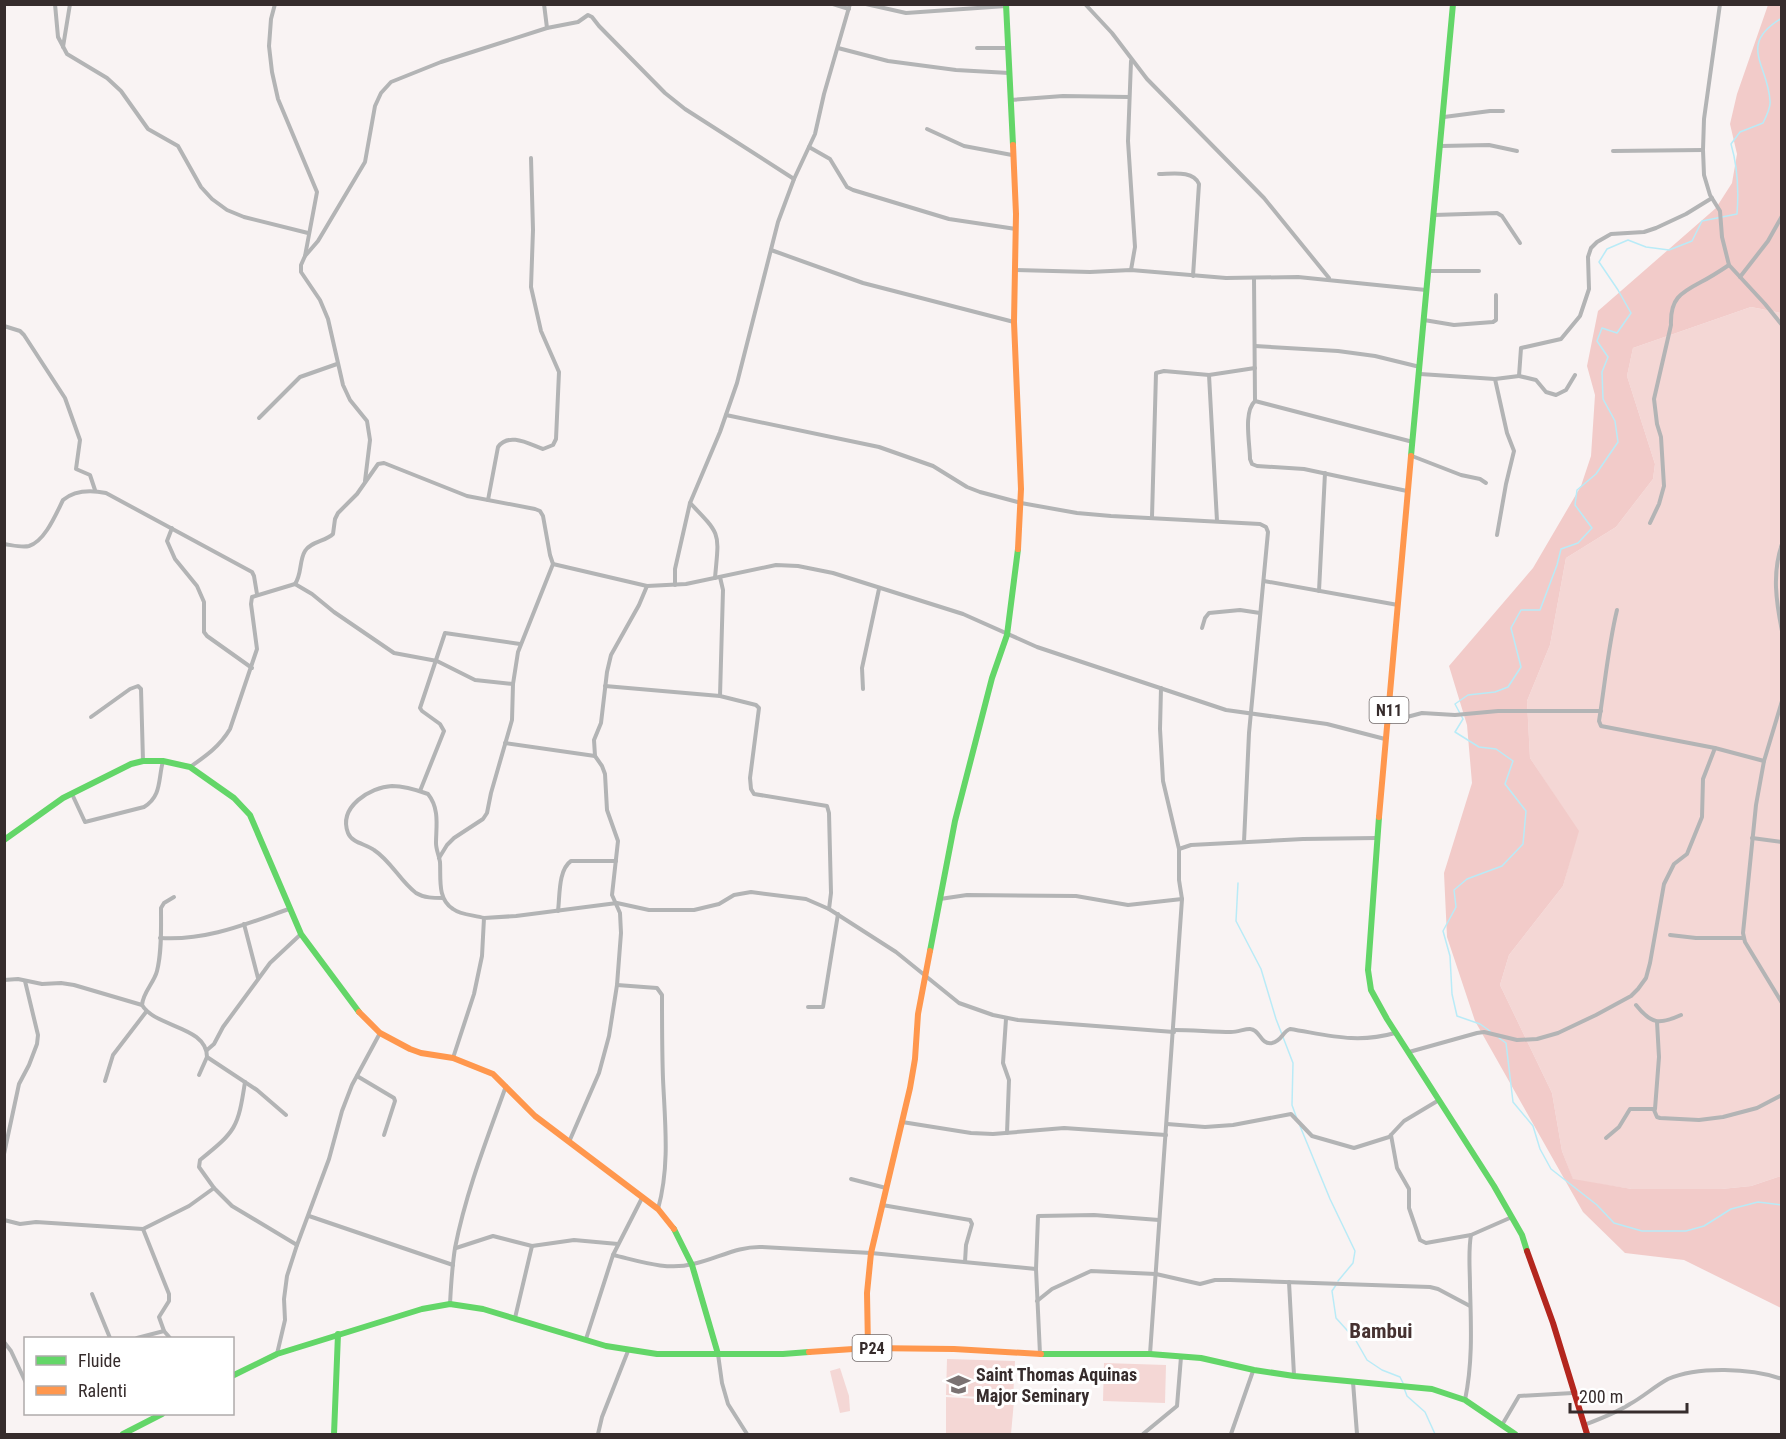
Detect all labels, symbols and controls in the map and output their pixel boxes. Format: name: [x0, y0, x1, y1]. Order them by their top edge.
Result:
road number: N11: [1370, 697, 1408, 723]
district label: Bambui: [1349, 1319, 1413, 1343]
road number: P24: [852, 1335, 892, 1361]
legend: [24, 1337, 234, 1415]
text: Fluide: [78, 1350, 121, 1371]
place label: Saint Thomas Aquinas Major Seminary: [976, 1364, 1137, 1406]
school or university icon: Saint Thomas Aquinas Major Seminary: [945, 1371, 971, 1397]
scale bar: [1570, 1376, 1687, 1414]
text: Ralenti: [78, 1380, 127, 1401]
text: 200 m: [1579, 1386, 1623, 1407]

